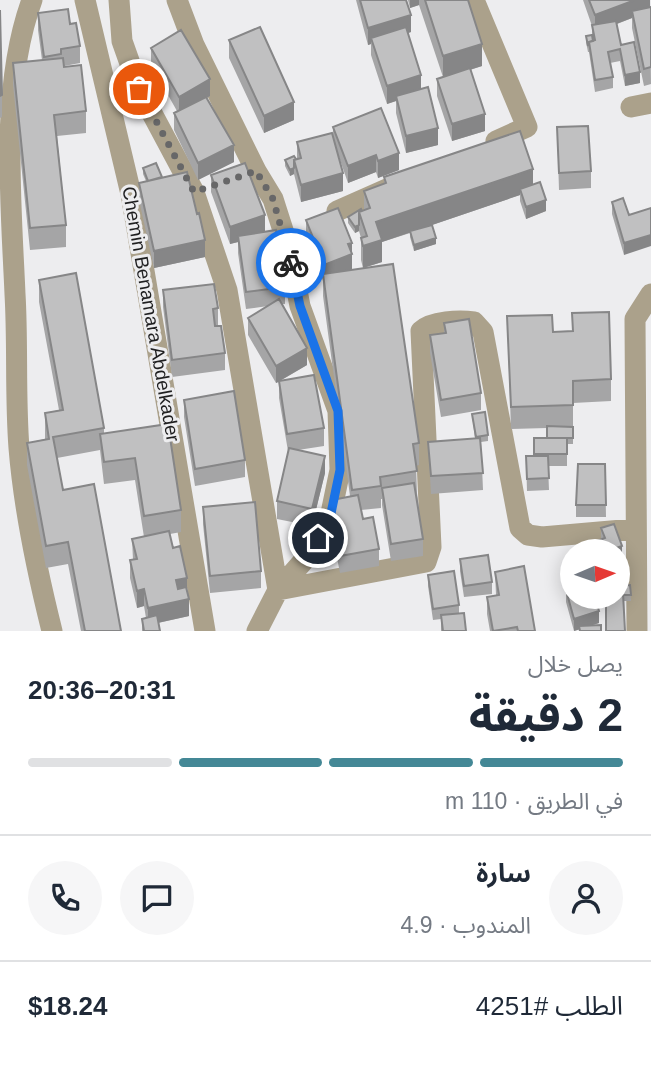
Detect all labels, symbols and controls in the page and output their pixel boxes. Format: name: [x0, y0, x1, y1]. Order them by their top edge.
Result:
pin: [109, 59, 169, 119]
icon: bag: [120, 70, 158, 108]
street label: Chemin Benamara Abdelkader: [118, 185, 184, 444]
courier: [256, 228, 326, 298]
icon: bike: [272, 244, 310, 282]
pin: [288, 508, 348, 568]
icon: home: [299, 519, 337, 557]
north arrow: [560, 539, 630, 609]
map controls: [560, 539, 630, 609]
text: يصل خلال: [528, 651, 623, 677]
text: 20:31–20:36: [28, 675, 175, 705]
text: 2 دقيقة: [469, 689, 623, 741]
text: في الطريق · 110 m: [445, 788, 623, 814]
text: سارة: [476, 858, 531, 888]
button: phone: [28, 861, 102, 935]
button: chat: [120, 861, 194, 935]
button: person: [549, 861, 623, 935]
text: المندوب · 4.9: [401, 912, 531, 938]
text: $18.24: [28, 991, 108, 1021]
text: الطلب #4251: [476, 991, 623, 1021]

